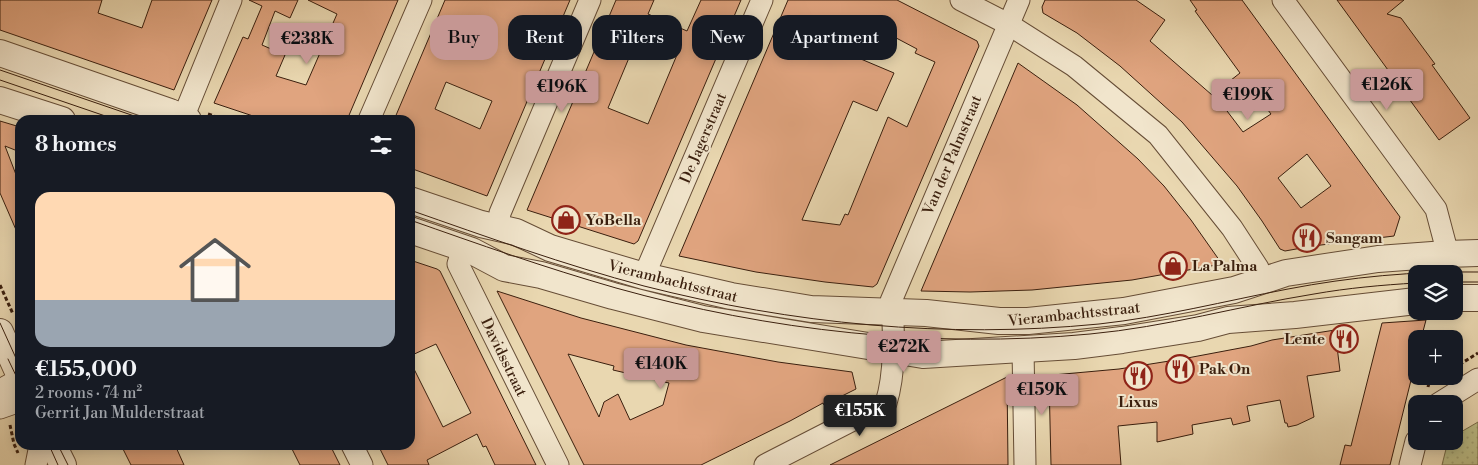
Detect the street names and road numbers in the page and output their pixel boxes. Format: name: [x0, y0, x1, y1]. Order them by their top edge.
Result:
street label: De Jagerstraat: [676, 89, 731, 186]
street label: Van der Palmstraat: [918, 92, 987, 219]
street label: Vierambachtsstraat: [605, 256, 740, 307]
street label: Vierambachtsstraat: [1006, 298, 1142, 331]
street label: Davidsstraat: [476, 315, 531, 400]

